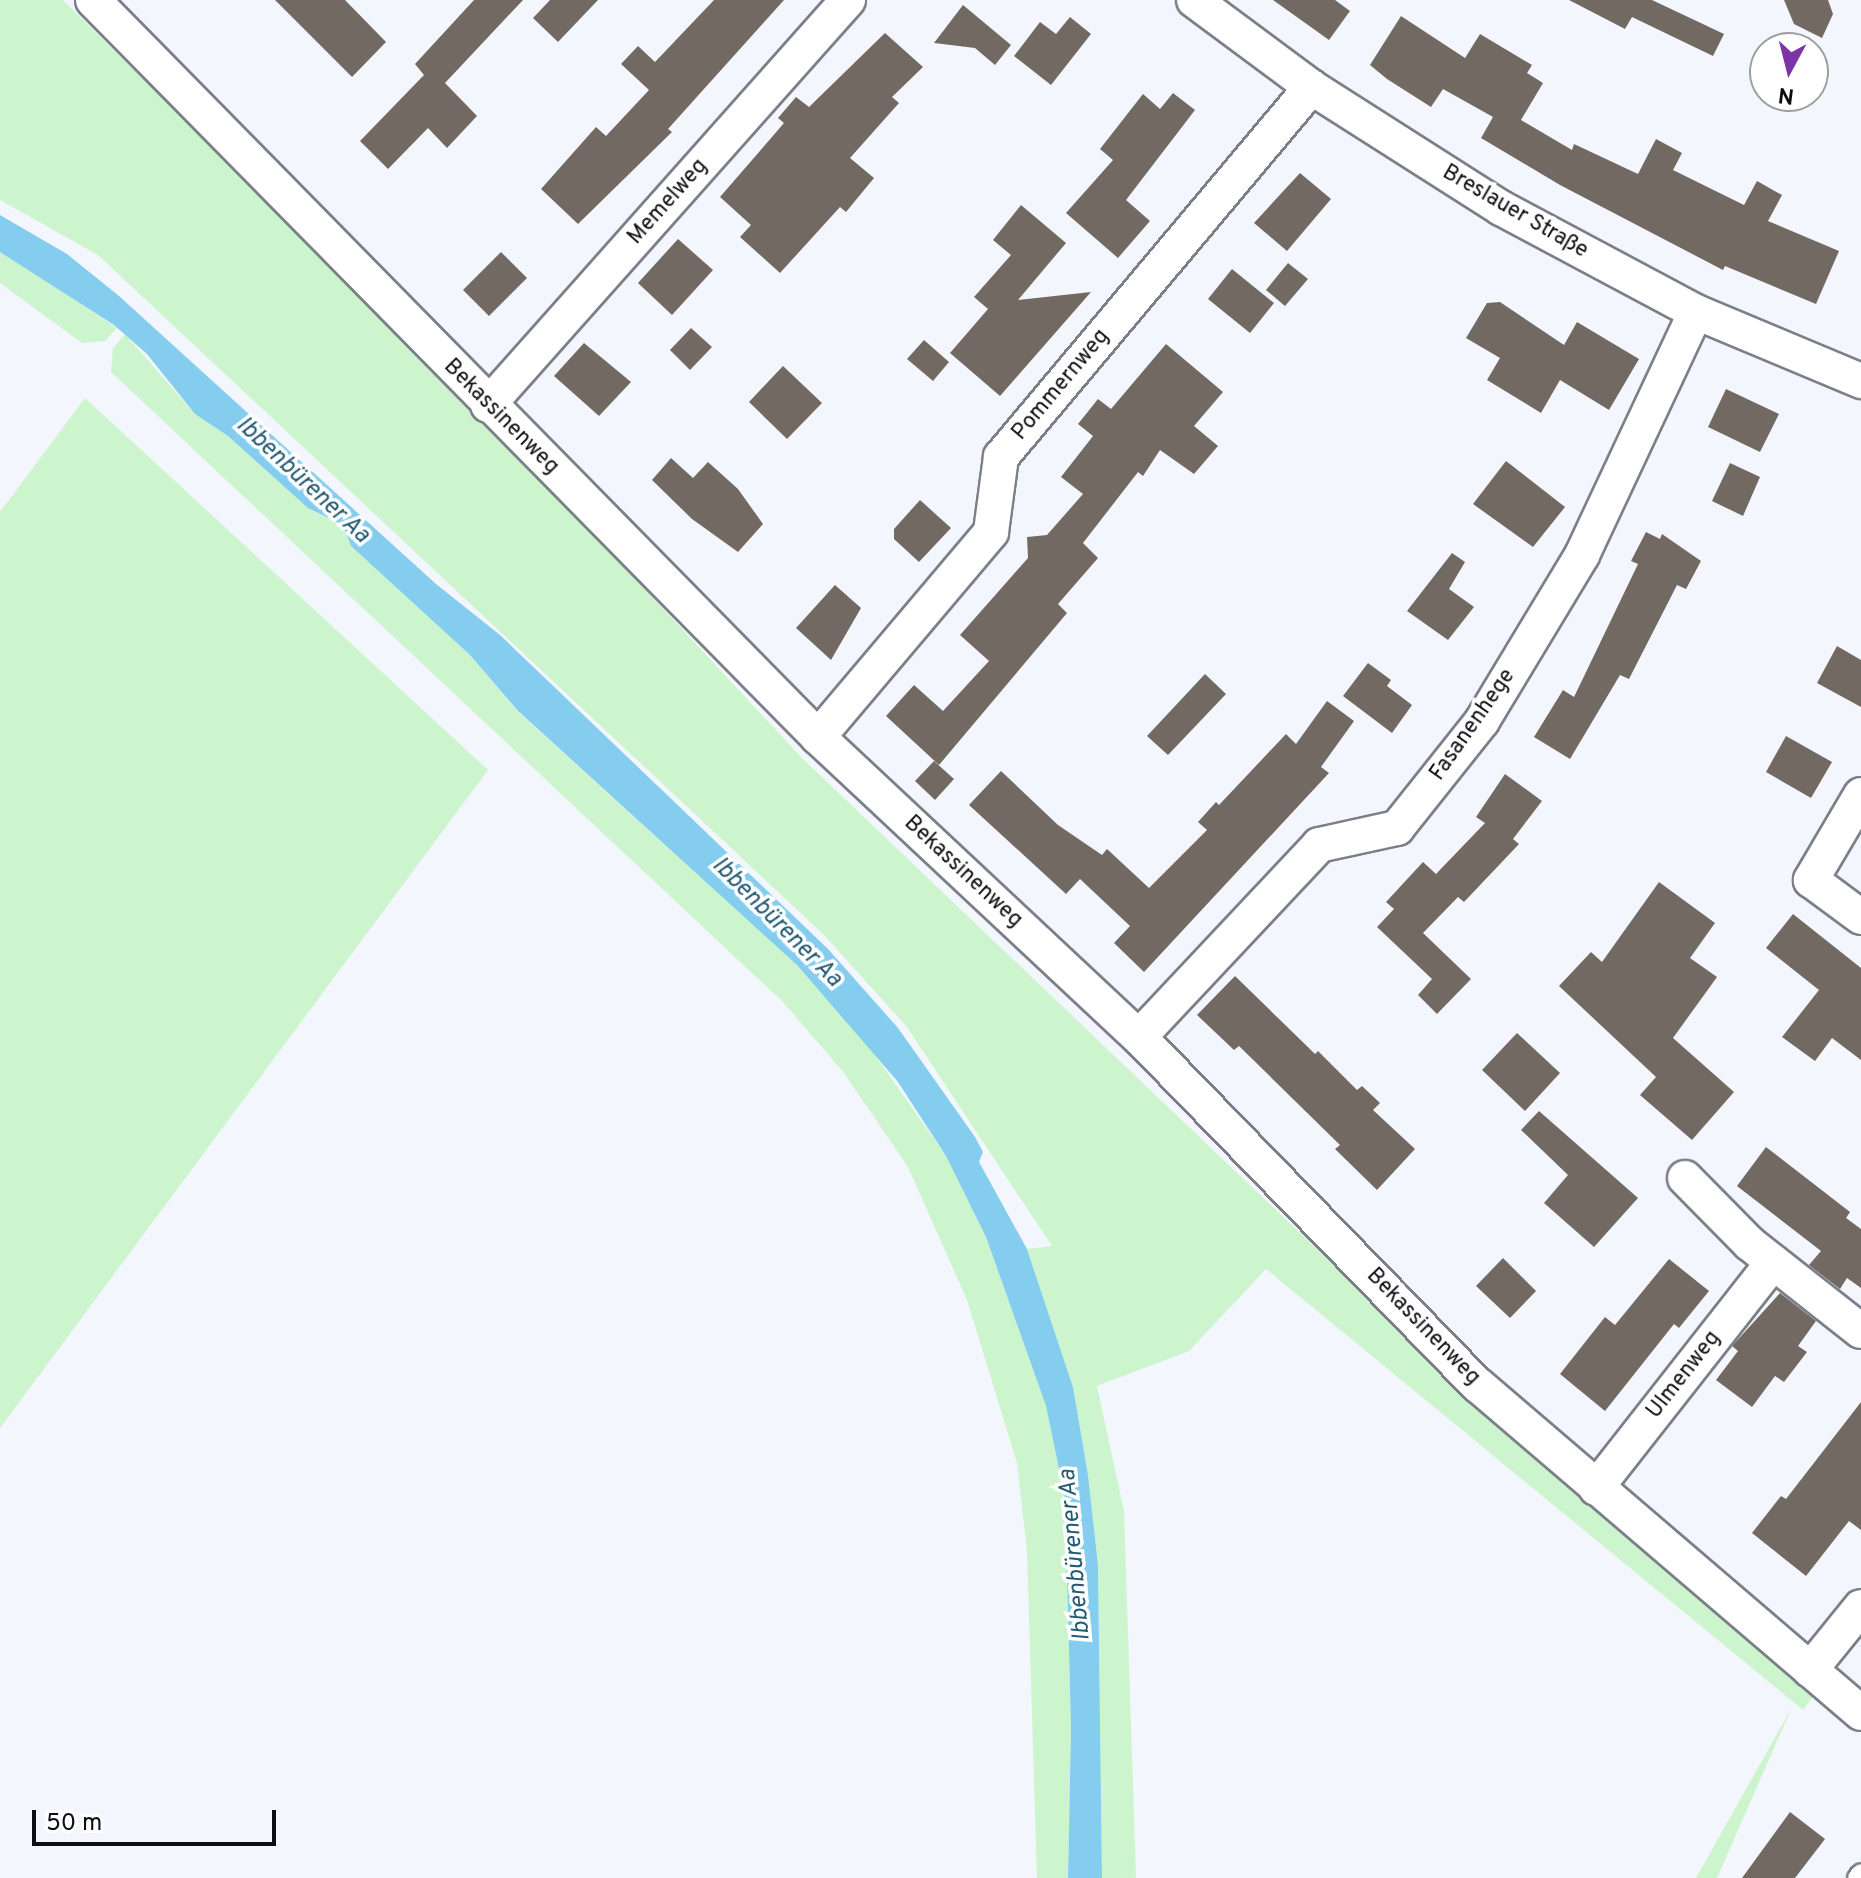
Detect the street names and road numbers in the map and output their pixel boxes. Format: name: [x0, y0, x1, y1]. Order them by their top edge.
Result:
street label: Memelweg: [623, 154, 713, 250]
street label: Breslauer Straße: [1437, 160, 1593, 264]
street label: Pommernweg: [1007, 324, 1115, 446]
street label: Bekassinenweg: [438, 354, 564, 480]
street label: Fasanenhege: [1425, 664, 1521, 786]
street label: Bekassinenweg: [898, 810, 1028, 934]
street label: Bekassinenweg: [1361, 1263, 1485, 1391]
street label: Ulmenweg: [1642, 1326, 1726, 1424]

